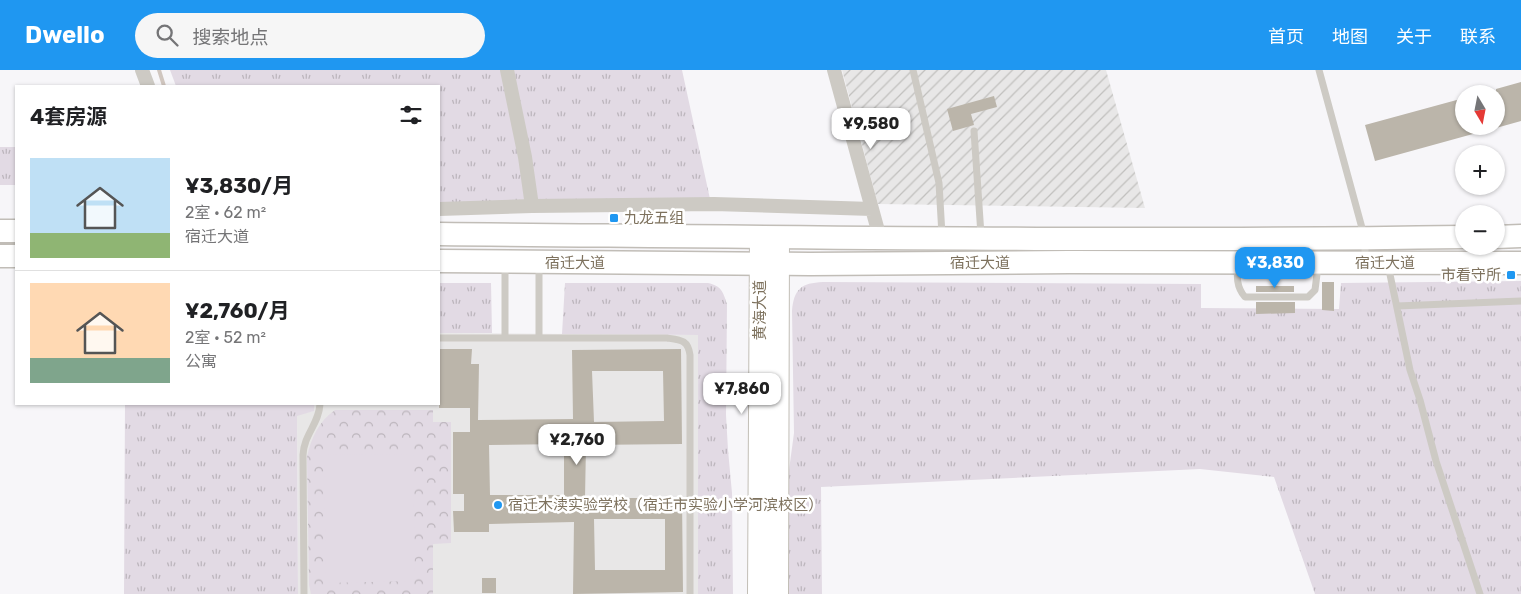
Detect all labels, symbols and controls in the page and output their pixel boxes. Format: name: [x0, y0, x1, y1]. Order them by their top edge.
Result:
search box: [135, 13, 485, 58]
text: Dwello: [25, 21, 105, 49]
icon: search: [153, 21, 181, 49]
text: 搜索地点: [193, 26, 269, 49]
text: 首页: [1268, 26, 1304, 48]
text: 地图: [1332, 26, 1368, 48]
text: 关于: [1396, 26, 1432, 48]
text: 联系: [1460, 26, 1496, 48]
north arrow: [1455, 85, 1505, 135]
map controls: [1455, 85, 1505, 255]
icon: filters: [397, 101, 425, 129]
text: 4套房源: [30, 104, 107, 129]
pin: ¥9,580: [830, 108, 912, 150]
text: ¥9,580: [843, 114, 899, 133]
button: +: [1455, 145, 1505, 195]
text: ¥3,830/月: [185, 173, 293, 198]
icon: home: [70, 178, 130, 238]
text: 2室 · 62 m²: [185, 203, 266, 222]
button: −: [1455, 205, 1505, 255]
place label: 九龙五组: [624, 209, 684, 227]
marker: 九龙五组: [608, 212, 620, 224]
text: 宿迁大道: [185, 227, 249, 246]
pin: ¥3,830: [1234, 246, 1316, 289]
text: ¥3,830: [1246, 253, 1304, 272]
street label: 宿迁大道: [545, 254, 605, 272]
street label: 宿迁大道: [950, 254, 1010, 272]
street label: 宿迁大道: [1355, 254, 1415, 272]
place label: 市看守所: [1441, 266, 1501, 284]
marker: 市看守所: [1505, 269, 1517, 281]
street label: 黄海大道: [751, 280, 769, 340]
text: ¥2,760/月: [185, 298, 289, 323]
icon: home: [70, 303, 130, 363]
text: 2室 · 52 m²: [185, 328, 266, 347]
text: 公寓: [185, 352, 217, 371]
pin: ¥7,860: [701, 372, 783, 415]
text: ¥7,860: [714, 379, 770, 398]
pin: ¥2,760: [536, 424, 618, 466]
text: ¥2,760: [549, 430, 605, 449]
place label: 宿迁木渎实验学校（宿迁市实验小学河滨校区）: [508, 496, 823, 514]
marker: 宿迁木渎实验学校（宿迁市实验小学河滨校区）: [492, 499, 504, 511]

